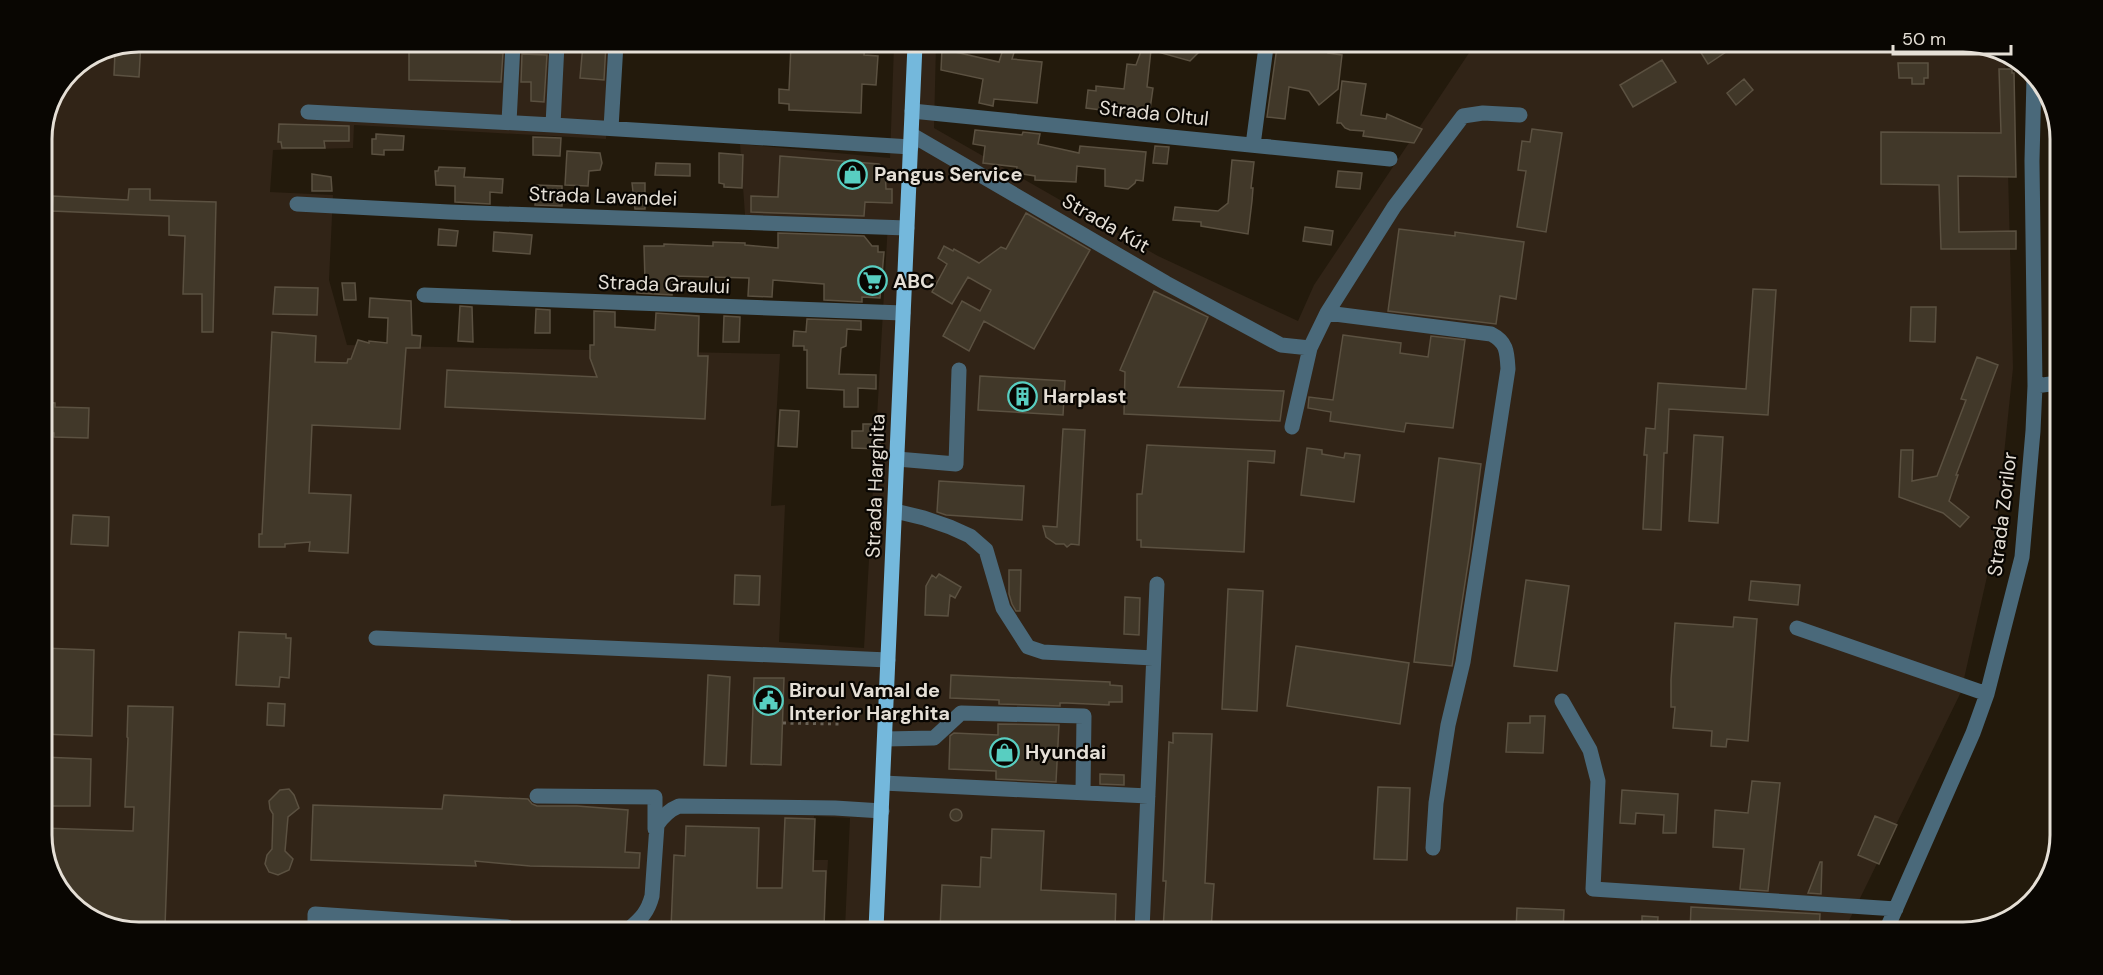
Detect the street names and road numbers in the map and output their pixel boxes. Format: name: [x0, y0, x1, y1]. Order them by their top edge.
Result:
street label: Strada Oltul: [1098, 94, 1210, 132]
street label: Strada Lavandei: [528, 180, 678, 212]
street label: Strada Kút: [1057, 187, 1155, 259]
street label: Strada Graului: [598, 269, 730, 299]
street label: Strada Harghita: [859, 413, 891, 559]
street label: Strada Zorilor: [1981, 450, 2023, 578]

